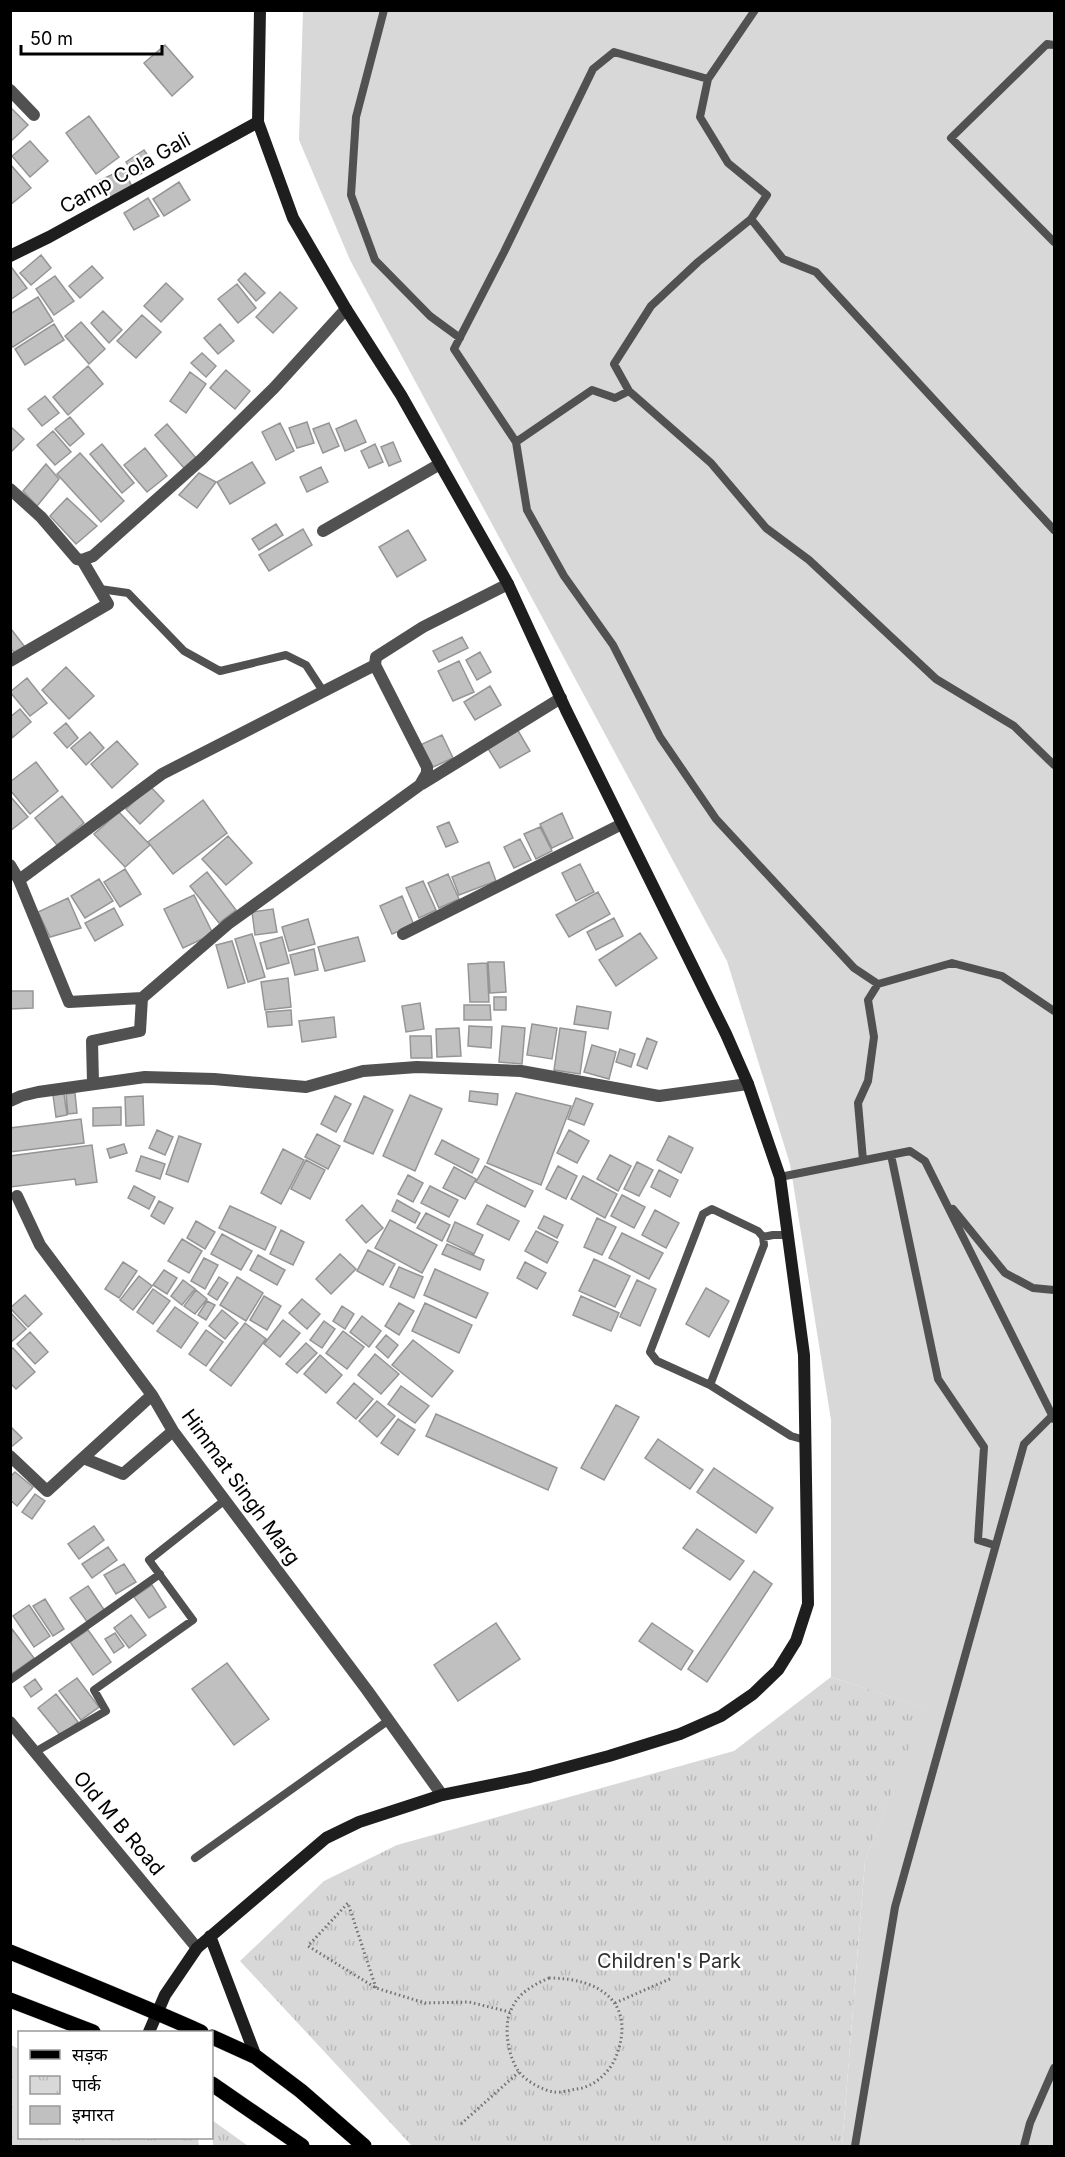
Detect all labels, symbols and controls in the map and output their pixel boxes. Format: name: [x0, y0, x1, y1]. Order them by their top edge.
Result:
scale bar: [21, 18, 162, 56]
text: 50 m: [30, 28, 73, 49]
street label: Camp Cola Gali: [56, 127, 194, 219]
street label: Himmat Singh Marg: [177, 1405, 305, 1569]
street label: Old M B Road: [68, 1766, 170, 1880]
park label: Children's Park: [597, 1949, 741, 1973]
legend: [18, 2031, 213, 2139]
text: सड़क: [72, 2044, 109, 2065]
text: पार्क: [72, 2074, 102, 2095]
text: इमारत: [72, 2104, 115, 2125]

